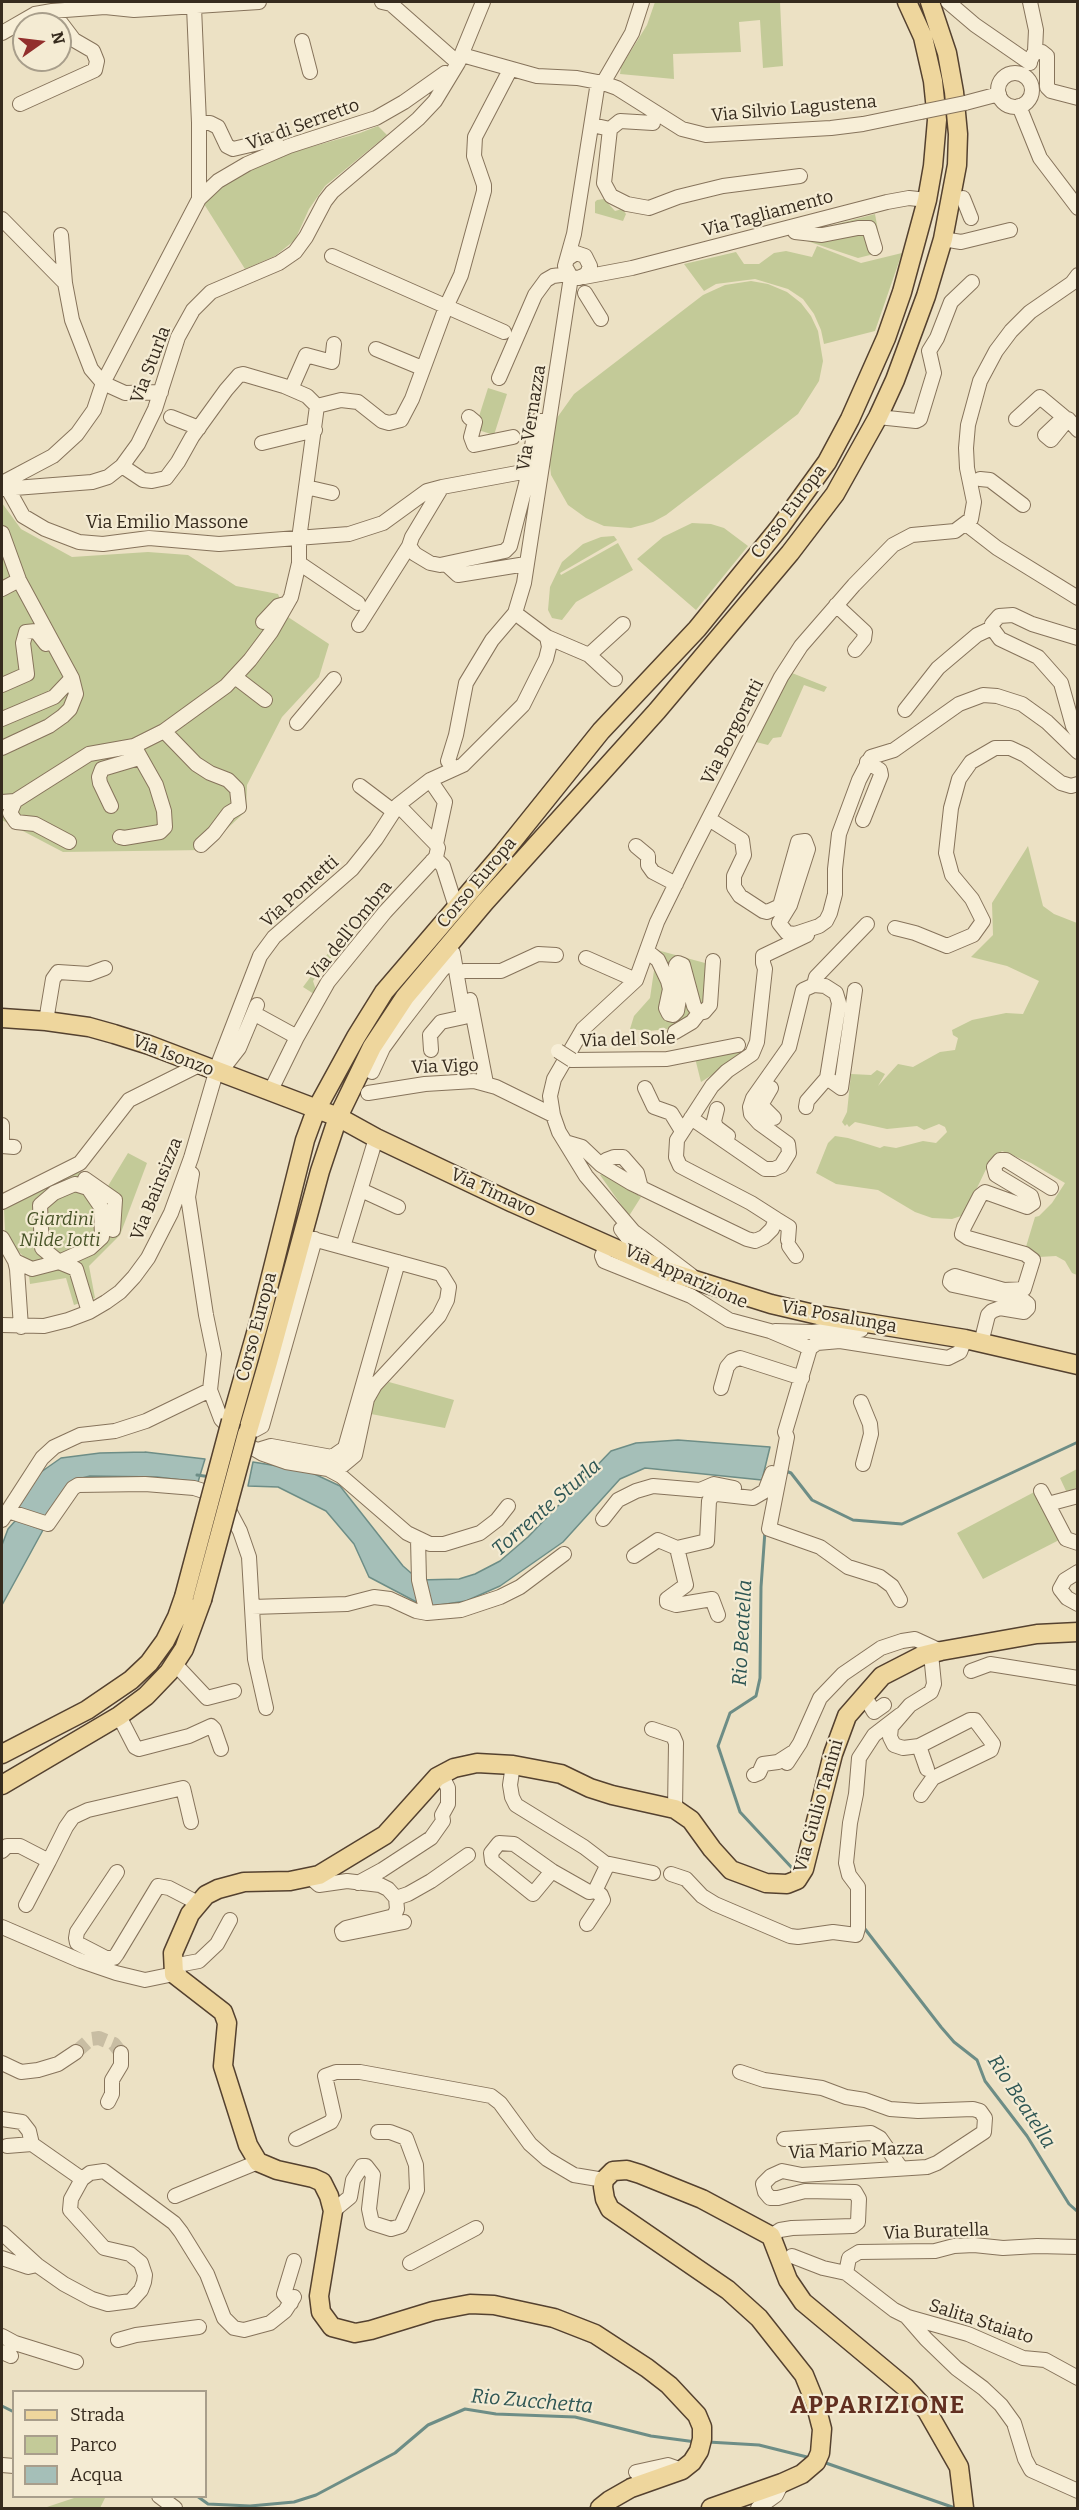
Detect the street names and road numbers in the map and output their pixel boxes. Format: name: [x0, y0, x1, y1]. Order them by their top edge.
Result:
street label: Via Silvio Lagustena: [710, 91, 878, 127]
street label: Via di Serretto: [244, 95, 362, 155]
street label: Via Tagliamento: [700, 186, 836, 242]
street label: Via Sturla: [126, 323, 176, 407]
street label: Via Vernazza: [513, 363, 551, 473]
street label: Corso Europa: [747, 461, 831, 563]
street label: Via Emilio Massone: [86, 512, 248, 534]
street label: Via Borgoratti: [697, 676, 769, 788]
street label: Corso Europa: [433, 833, 521, 933]
street label: Via Pontetti: [257, 852, 343, 932]
street label: Via dell'Ombra: [303, 877, 397, 985]
street label: Via del Sole: [580, 1028, 676, 1052]
street label: Via Isonzo: [129, 1031, 217, 1081]
street label: Via Vigo: [411, 1055, 479, 1079]
street label: Via Bainsizza: [127, 1134, 187, 1244]
street label: Via Timavo: [447, 1164, 539, 1222]
street label: Via Apparizione: [621, 1240, 751, 1314]
street label: Corso Europa: [232, 1270, 282, 1384]
street label: Via Posalunga: [780, 1296, 898, 1338]
street label: Via Giulio Tanini: [790, 1737, 848, 1875]
street label: Via Mario Mazza: [788, 2138, 924, 2164]
street label: Via Buratella: [883, 2219, 989, 2245]
street label: Salita Staiato: [926, 2295, 1036, 2349]

